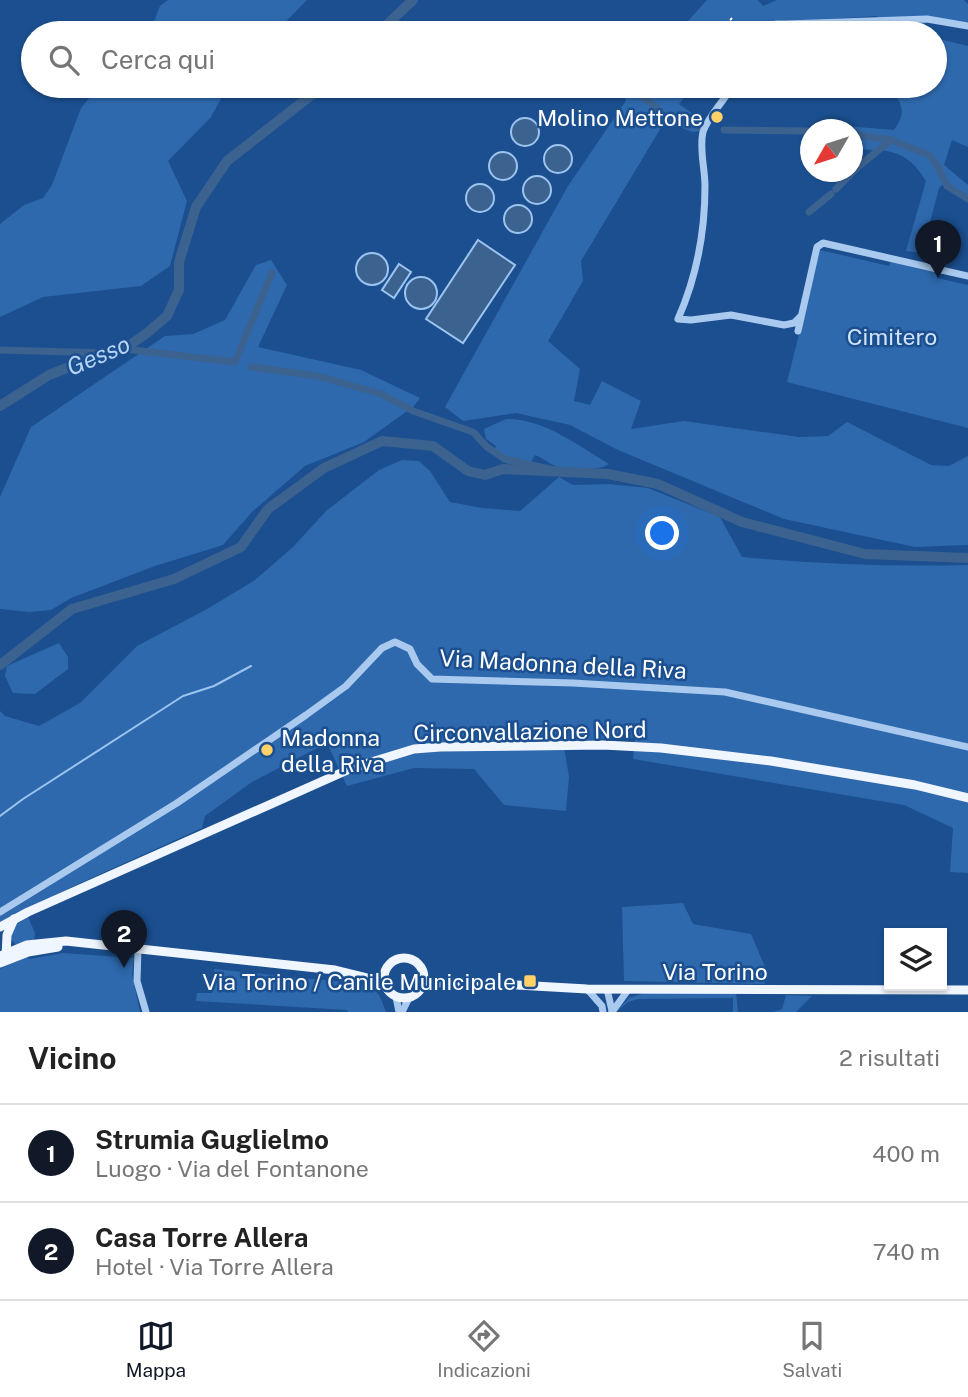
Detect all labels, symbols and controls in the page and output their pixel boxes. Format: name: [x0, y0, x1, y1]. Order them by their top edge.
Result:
search box: [21, 21, 947, 98]
icon: search: [45, 41, 83, 79]
text: Cerca qui: [101, 44, 215, 75]
place label: Molino Mettone: [537, 104, 703, 131]
marker: Molino Mettone: [709, 109, 725, 125]
north arrow: [800, 119, 863, 182]
pin: 1: [915, 220, 961, 278]
park label: Cimitero: [847, 323, 937, 350]
water label: Gesso: [62, 329, 134, 381]
your location: [645, 516, 679, 550]
street label: Via Madonna della Riva: [439, 644, 687, 684]
street label: Circonvallazione Nord: [413, 715, 647, 747]
place label: Madonna della Riva: [281, 724, 385, 777]
marker: Madonna della Riva: [259, 742, 275, 758]
pin: 2: [101, 910, 147, 968]
map controls: [884, 928, 947, 991]
button: layers: [884, 928, 947, 991]
street label: Via Torino: [662, 958, 768, 985]
place label: Via Torino / Canile Municipale: [202, 968, 516, 995]
marker: Via Torino / Canile Municipale: [522, 973, 538, 989]
text: Vicino: [28, 1040, 117, 1076]
text: 2 risultati: [839, 1044, 940, 1071]
text: Strumia Guglielmo: [95, 1124, 329, 1155]
text: 1: [46, 1140, 56, 1167]
text: 400 m: [872, 1140, 940, 1167]
text: Luogo · Via del Fontanone: [95, 1155, 369, 1182]
text: Casa Torre Allera: [95, 1222, 308, 1253]
text: 2: [44, 1238, 58, 1265]
text: 740 m: [873, 1238, 940, 1265]
text: Hotel · Via Torre Allera: [95, 1253, 334, 1280]
tab: Mappa: [126, 1317, 186, 1381]
tab: Indicazioni: [437, 1317, 531, 1381]
tab: Salvati: [782, 1317, 842, 1381]

